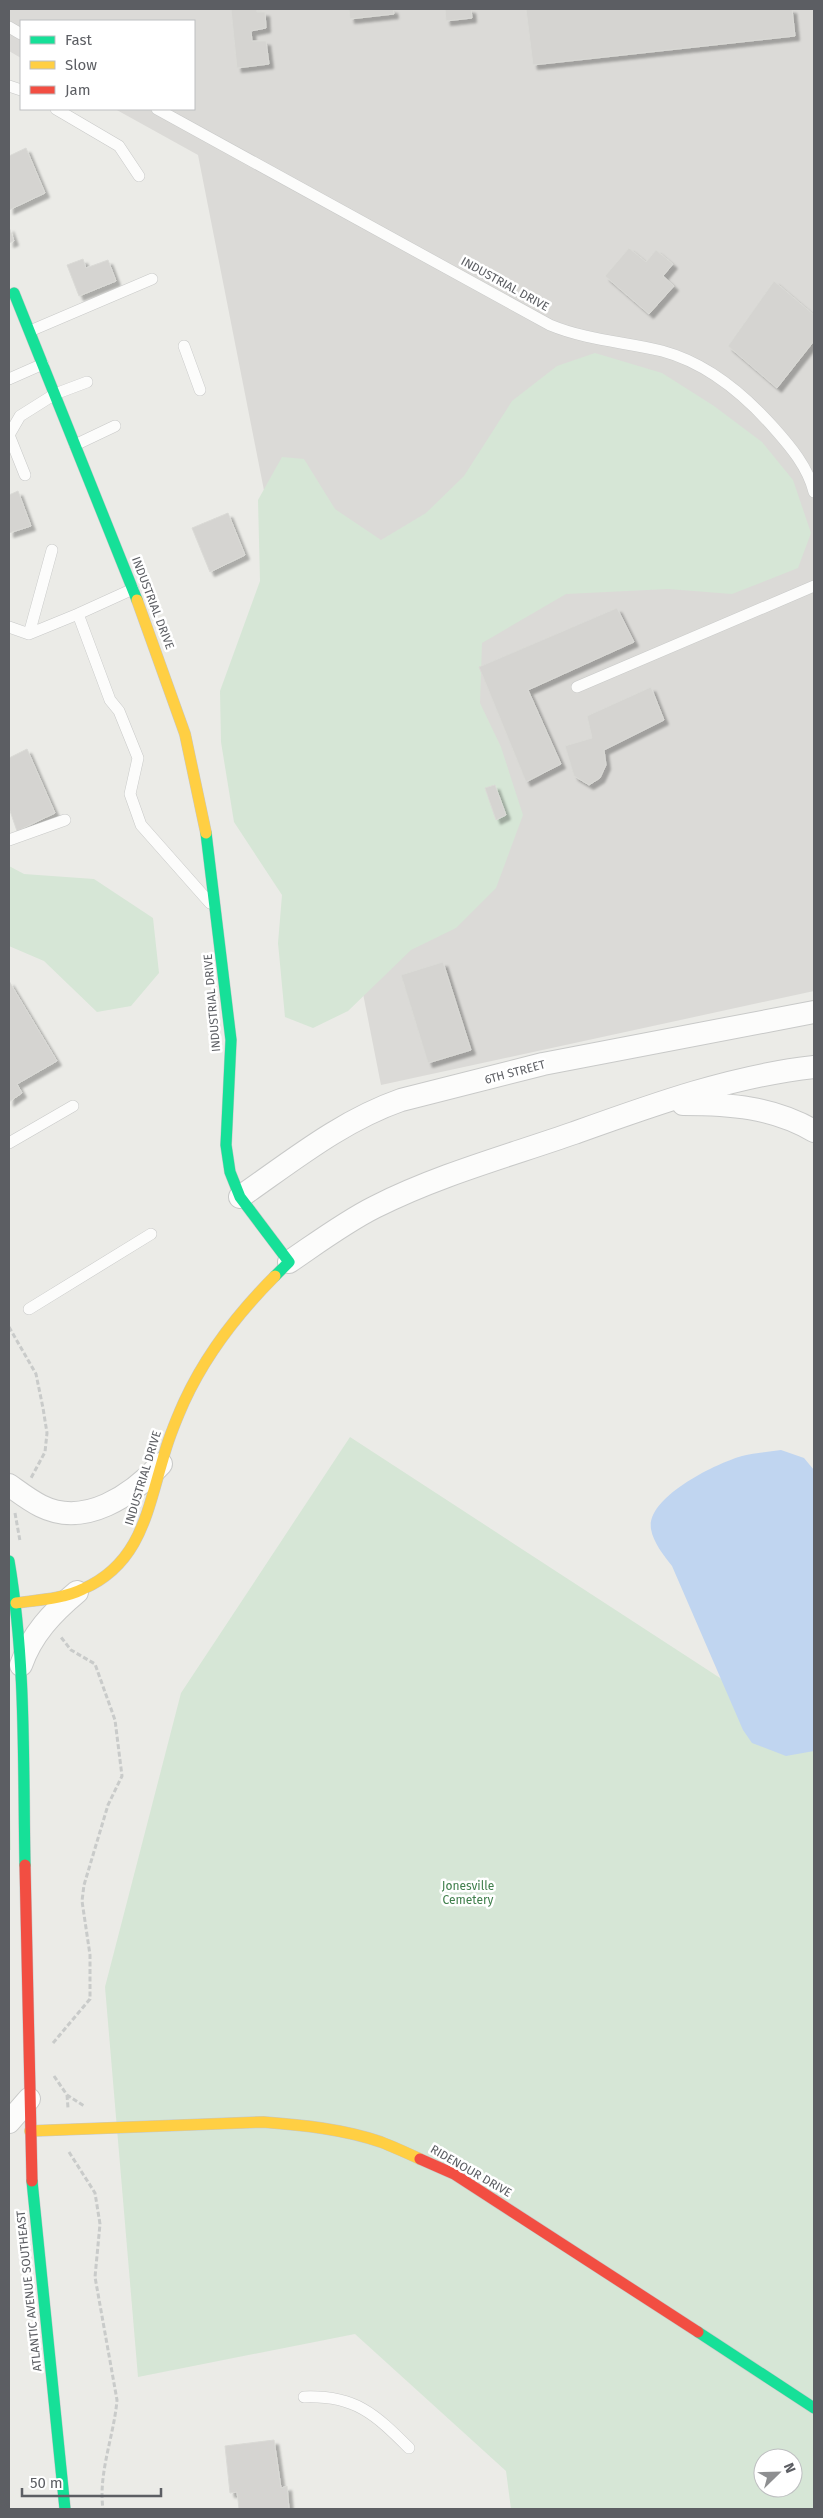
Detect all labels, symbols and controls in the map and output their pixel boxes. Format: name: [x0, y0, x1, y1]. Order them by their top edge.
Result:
legend: [20, 20, 195, 110]
text: Fast: [65, 31, 92, 49]
text: Slow: [65, 56, 97, 74]
text: Jam: [65, 81, 91, 99]
street label: INDUSTRIAL DRIVE: [459, 254, 551, 314]
street label: INDUSTRIAL DRIVE: [129, 555, 177, 651]
street label: INDUSTRIAL DRIVE: [201, 953, 223, 1053]
street label: 6TH STREET: [483, 1057, 548, 1087]
street label: INDUSTRIAL DRIVE: [122, 1429, 164, 1527]
park label: Jonesville Cemetery: [442, 1879, 494, 1907]
street label: RIDENOUR DRIVE: [428, 2142, 514, 2200]
street label: ATLANTIC AVENUE SOUTHEAST: [14, 2209, 44, 2372]
north arrow: [753, 2448, 803, 2498]
text: N: [780, 2461, 799, 2476]
scale bar: [22, 2466, 161, 2498]
text: 50 m: [30, 2474, 63, 2492]

